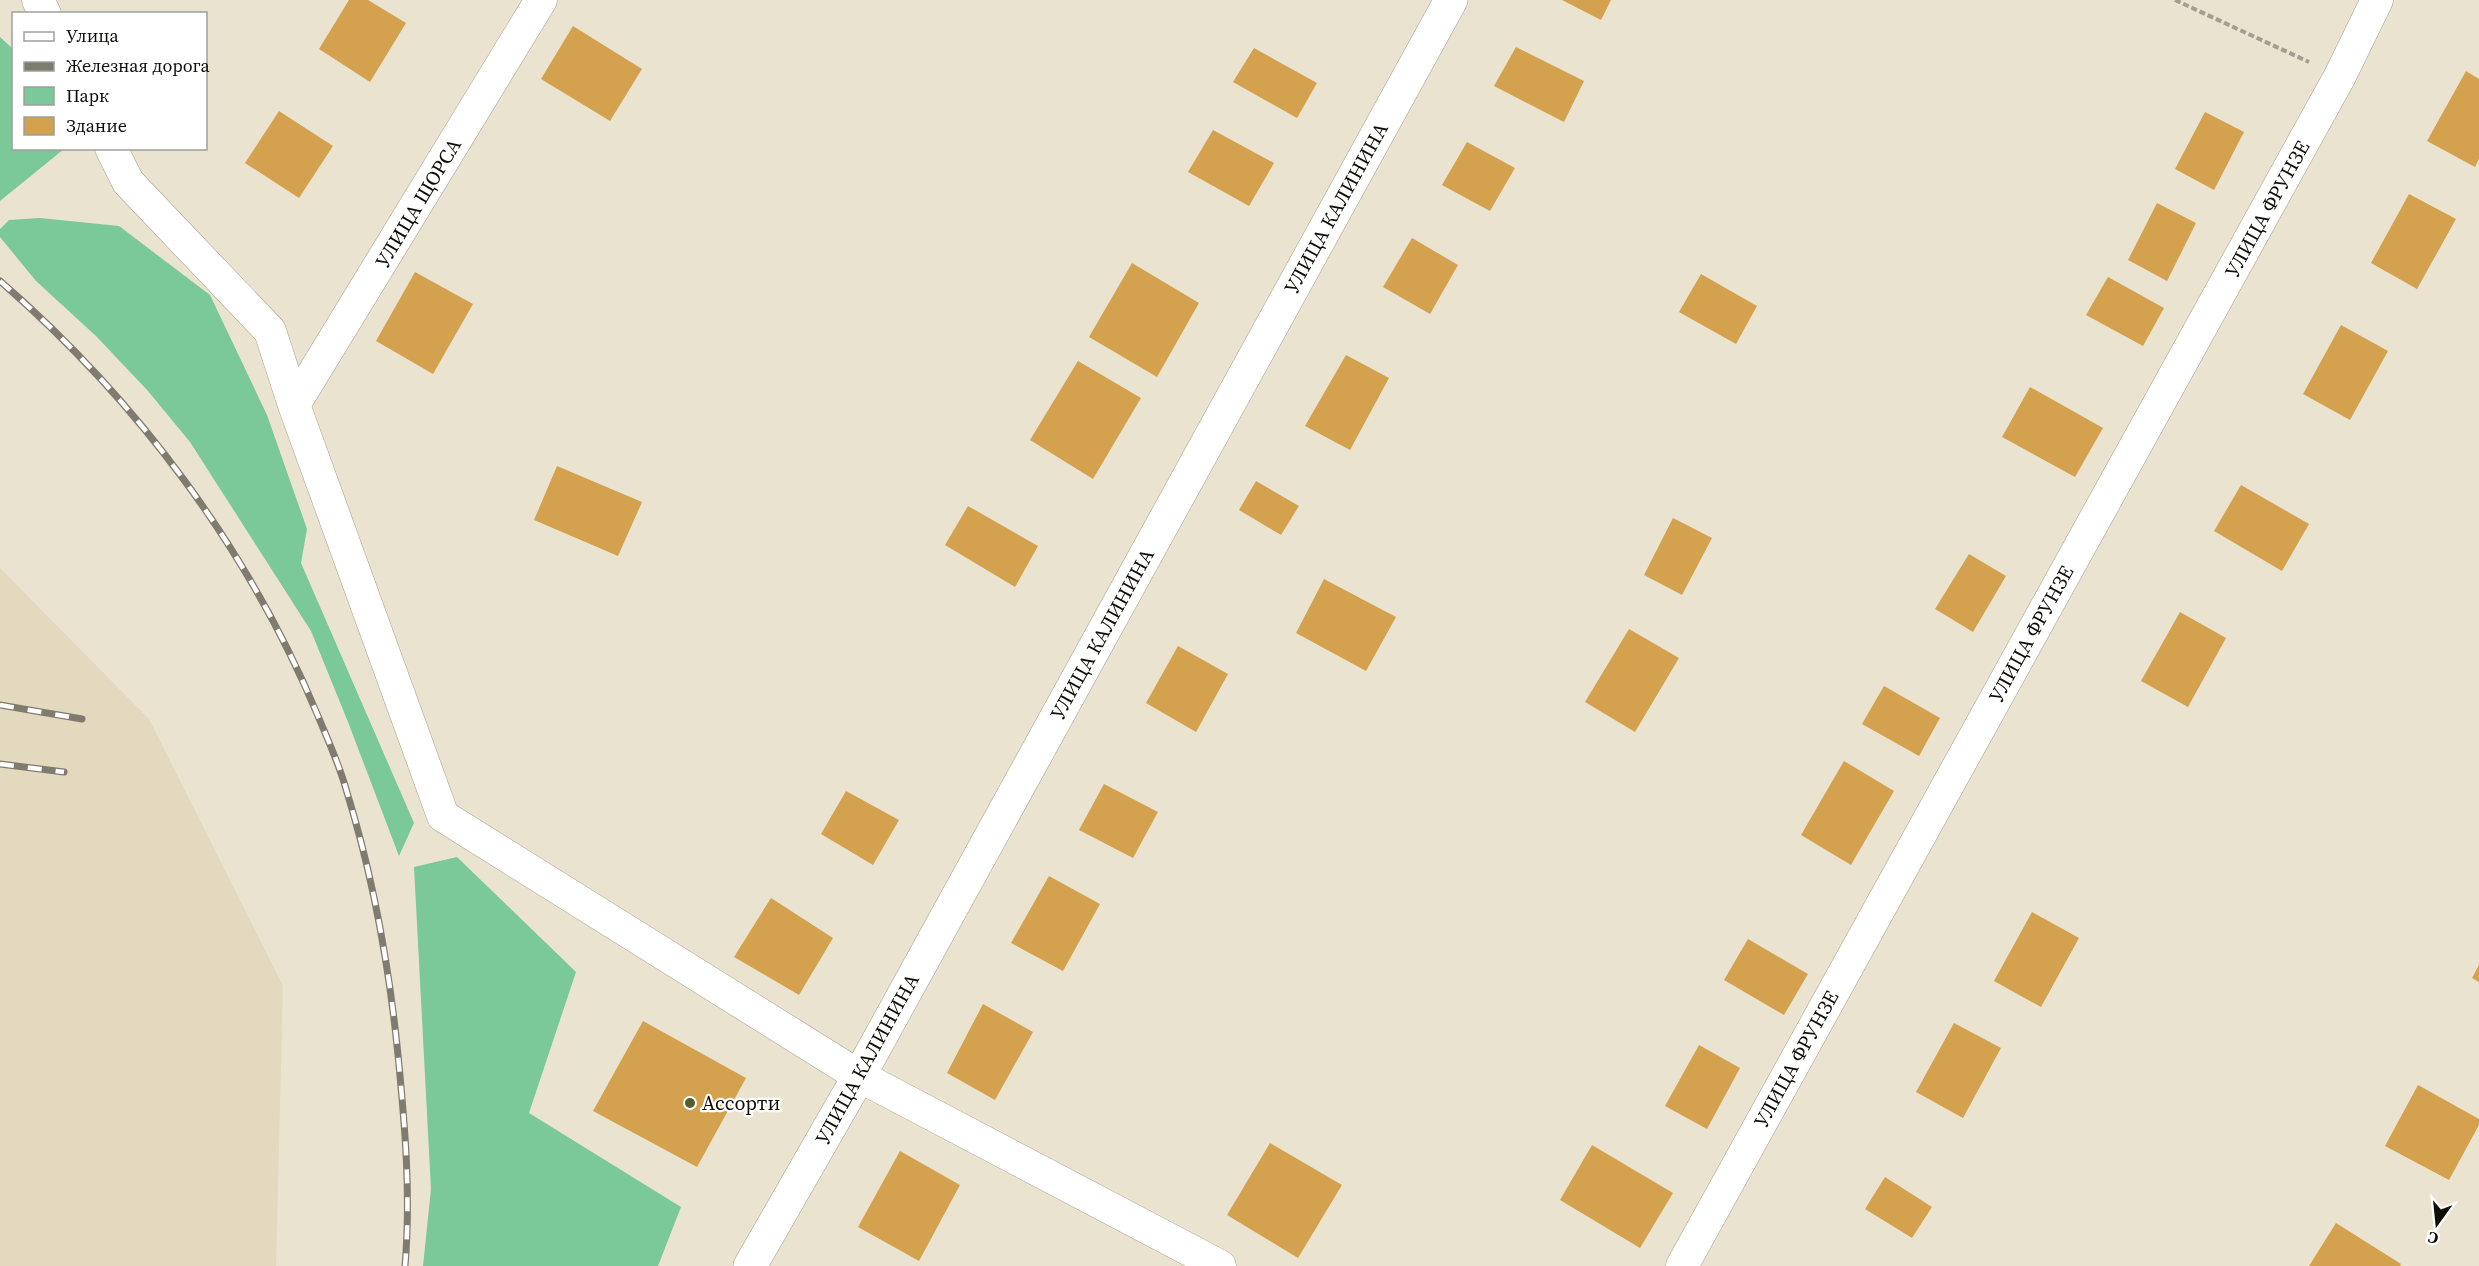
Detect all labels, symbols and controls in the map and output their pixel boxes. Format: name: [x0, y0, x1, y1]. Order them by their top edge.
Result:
legend: [12, 12, 207, 150]
text: Улица: [66, 23, 119, 48]
text: Железная дорога: [66, 53, 211, 78]
text: Парк: [66, 83, 109, 108]
text: Здание: [66, 113, 127, 138]
street label: УЛИЦА КАЛИНИНА: [1277, 117, 1395, 299]
street label: УЛИЦА ЩОРСА: [368, 132, 468, 273]
street label: УЛИЦА ФРУНЗЕ: [2218, 136, 2316, 282]
street label: УЛИЦА КАЛИНИНА: [1043, 543, 1161, 725]
street label: УЛИЦА ФРУНЗЕ: [1982, 561, 2080, 707]
street label: УЛИЦА КАЛИНИНА: [808, 968, 926, 1150]
street label: УЛИЦА ФРУНЗЕ: [1747, 986, 1845, 1132]
place label: Ассорти: [702, 1089, 780, 1117]
marker: Ассорти: [683, 1096, 697, 1110]
north arrow: [2407, 1194, 2467, 1254]
text: С: [2425, 1227, 2441, 1250]

